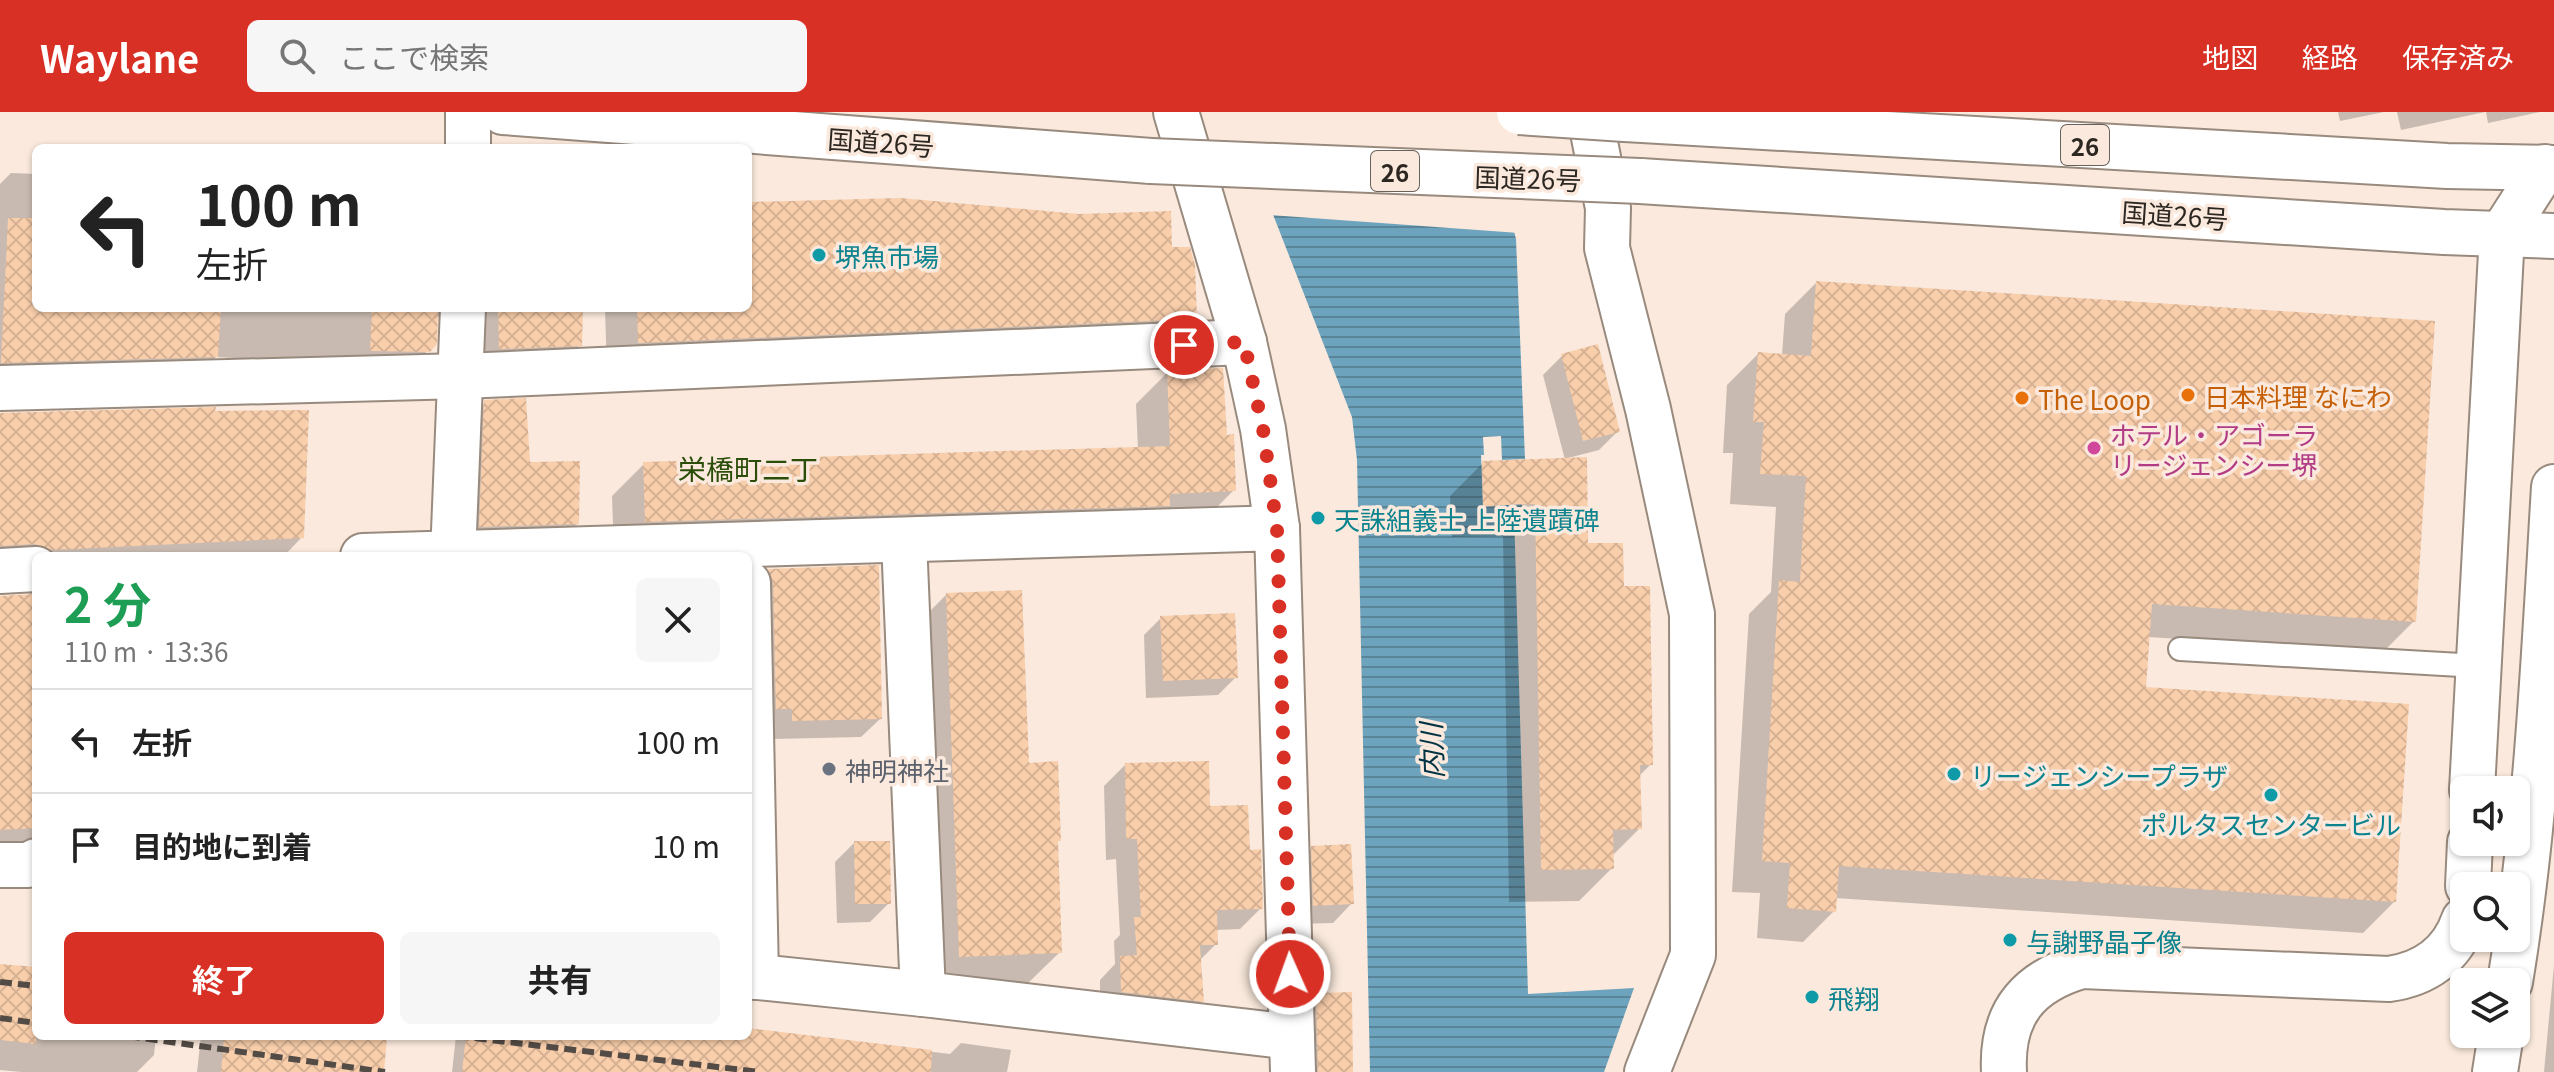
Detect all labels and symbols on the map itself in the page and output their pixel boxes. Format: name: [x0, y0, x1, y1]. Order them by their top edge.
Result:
street label: 国道26号: [826, 119, 936, 163]
road number: 26: [2061, 125, 2109, 165]
road number: 26: [1371, 151, 1419, 191]
street label: 国道26号: [1474, 157, 1582, 197]
street label: 国道26号: [2120, 192, 2230, 236]
place label: 堺魚市場: [835, 237, 939, 274]
marker: 堺魚市場: [810, 246, 828, 264]
pin: [1150, 311, 1218, 379]
place label: 日本料理 なにわ: [2204, 377, 2392, 414]
place label: The Loop: [2038, 380, 2151, 417]
marker: 日本料理 なにわ: [2179, 386, 2197, 404]
marker: The Loop: [2013, 389, 2031, 407]
place label: ホテル・アゴーラ リージェンシー堺: [2110, 415, 2318, 482]
marker: ホテル・アゴーラ リージェンシー堺: [2085, 439, 2103, 457]
district label: 栄橋町二丁: [678, 448, 818, 488]
place label: 天誅組義士 上陸遺蹟碑: [1334, 500, 1600, 537]
marker: 天誅組義士 上陸遺蹟碑: [1309, 509, 1327, 527]
water label: 内川: [1409, 719, 1451, 780]
place label: 神明神社: [845, 751, 949, 788]
place label: リージェンシープラザ: [1970, 756, 2228, 793]
marker: 神明神社: [820, 760, 838, 778]
marker: リージェンシープラザ: [1945, 765, 1963, 783]
marker: ポルタスセンタービル: [2262, 786, 2280, 804]
place label: ポルタスセンタービル: [2141, 805, 2401, 842]
place label: 与謝野晶子像: [2026, 922, 2182, 959]
marker: 与謝野晶子像: [2001, 931, 2019, 949]
position arrow: [1248, 932, 1332, 1016]
place label: 飛翔: [1828, 979, 1880, 1016]
marker: 飛翔: [1803, 988, 1821, 1006]

